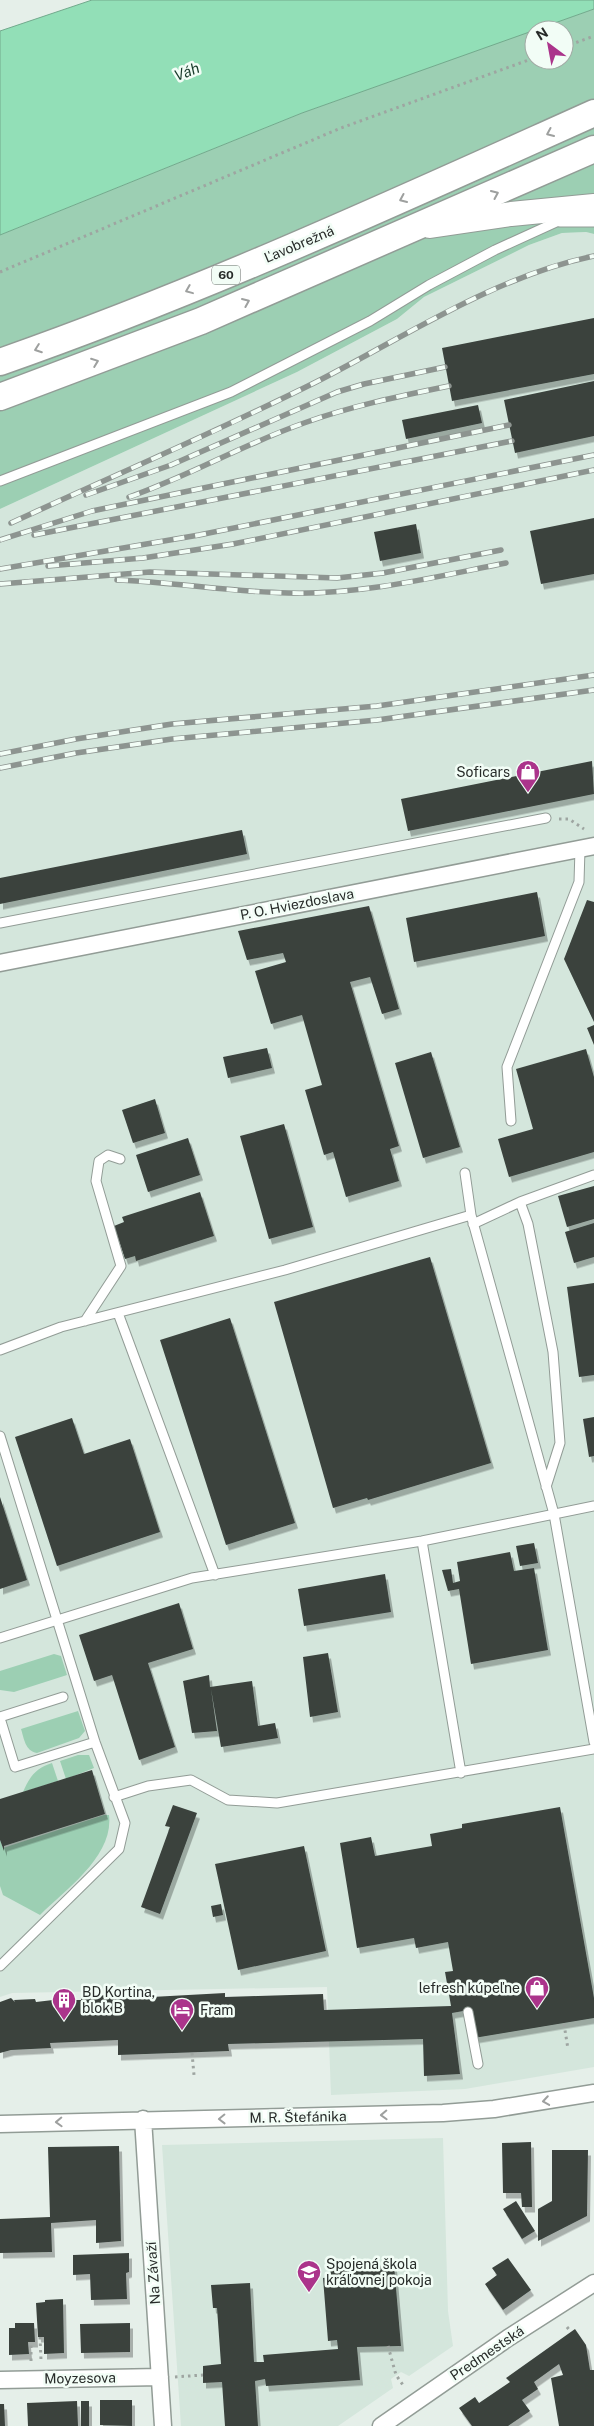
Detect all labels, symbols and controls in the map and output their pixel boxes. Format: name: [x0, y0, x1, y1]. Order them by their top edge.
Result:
north arrow: [524, 20, 574, 70]
text: N: [533, 24, 551, 44]
water label: Váh: [172, 59, 202, 84]
one-way arrow: [546, 127, 555, 137]
one-way arrow: [490, 189, 499, 200]
one-way arrow: [399, 192, 408, 203]
street label: Ľavobrežná: [262, 222, 336, 266]
road number: 60: [212, 266, 240, 284]
one-way arrow: [185, 284, 194, 295]
one-way arrow: [241, 298, 250, 308]
one-way arrow: [34, 343, 43, 353]
one-way arrow: [90, 358, 99, 368]
shop icon: Soficars: [515, 759, 541, 793]
place label: Soficars: [456, 764, 510, 780]
street label: P. O. Hviezdoslava: [239, 885, 355, 923]
shop icon: lefresh kúpeľne: [524, 1975, 550, 2009]
place label: lefresh kúpeľne: [419, 1980, 520, 1996]
place label: BD Kortina, blok B: [82, 1984, 155, 2016]
building icon: BD Kortina, blok B: [51, 1987, 77, 2021]
hotel icon: Fram: [169, 1997, 195, 2031]
place label: Fram: [200, 2002, 233, 2018]
one-way arrow: [542, 2096, 550, 2106]
street label: M. R. Štefánika: [249, 2107, 347, 2126]
one-way arrow: [380, 2109, 388, 2120]
one-way arrow: [217, 2113, 225, 2124]
one-way arrow: [55, 2117, 63, 2127]
street label: Na Závaží: [143, 2240, 163, 2305]
place label: Spojená škola kráľovnej pokoja: [326, 2256, 432, 2288]
school or university icon: Spojená škola kráľovnej pokoja: [296, 2259, 322, 2293]
street label: Predmestská: [447, 2322, 527, 2384]
street label: Moyzesova: [44, 2369, 116, 2387]

